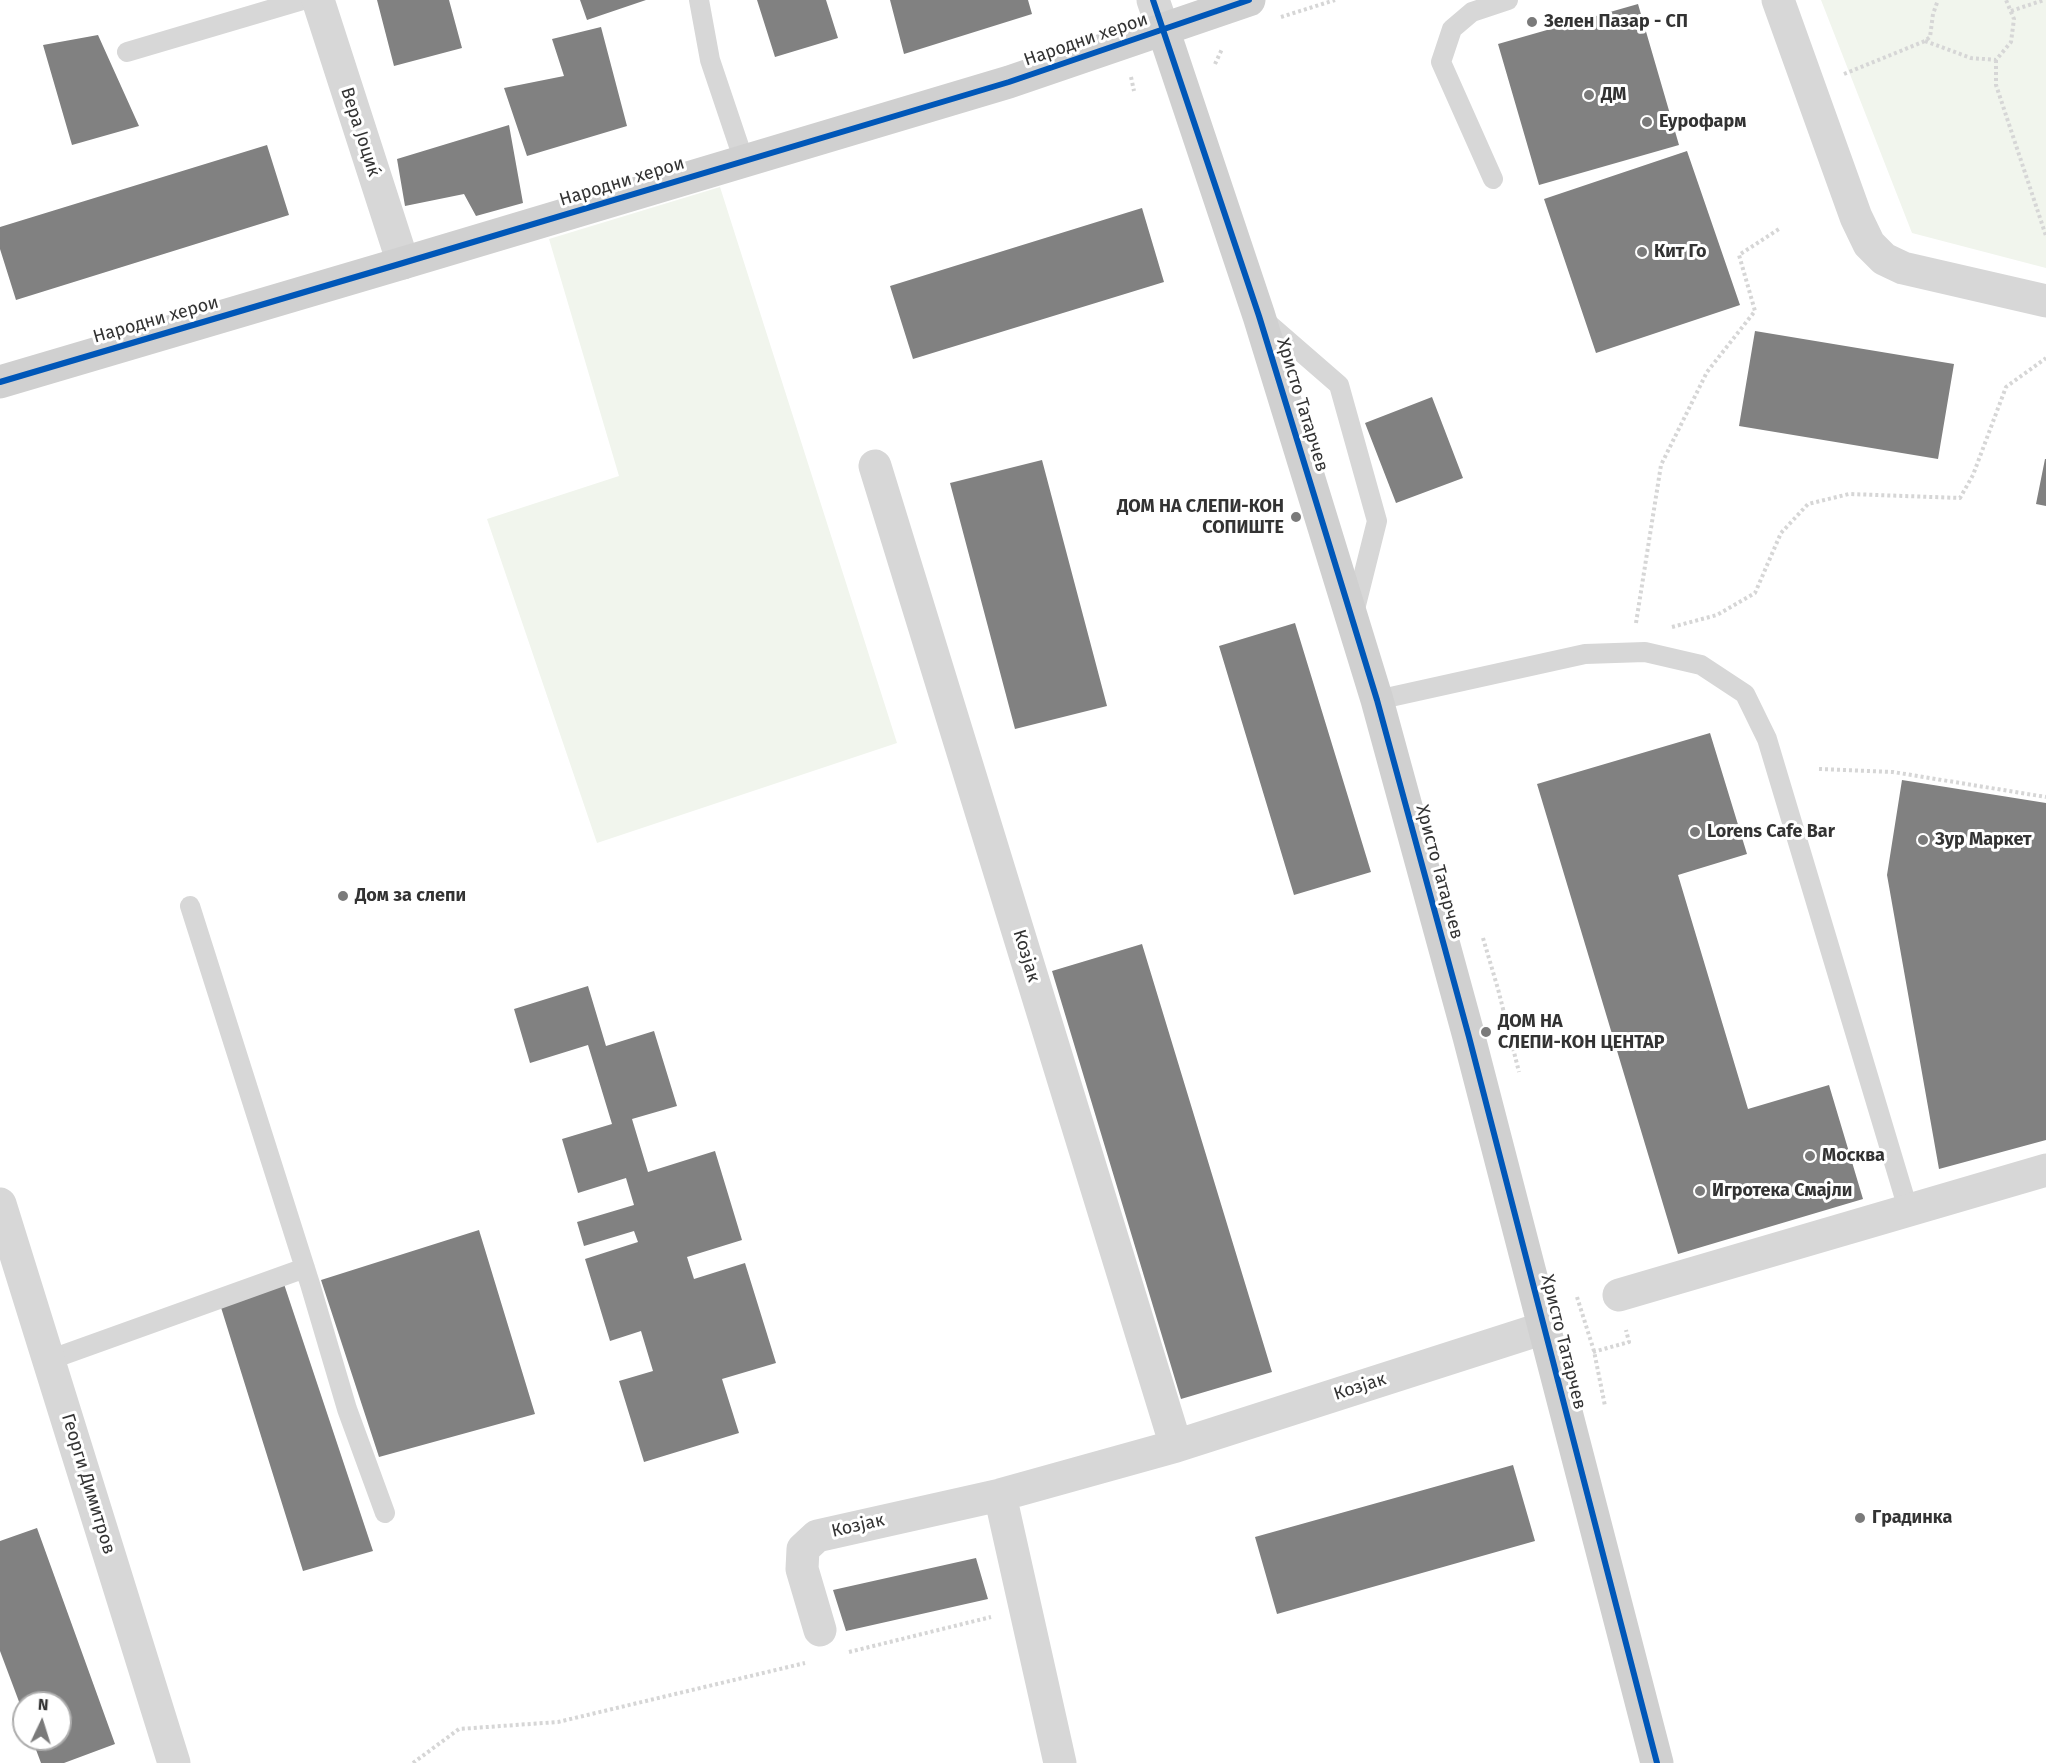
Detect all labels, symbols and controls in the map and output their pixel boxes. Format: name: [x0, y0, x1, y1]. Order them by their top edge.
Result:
street label: Народни херои: [1021, 9, 1151, 71]
place label: Зелен Пазар - СП: [1544, 11, 1688, 33]
marker: Зелен Пазар - СП: [1525, 15, 1539, 29]
place label: ДМ: [1601, 84, 1626, 106]
street label: Вера Јоциќ: [335, 85, 385, 179]
marker: ДМ: [1582, 88, 1596, 102]
place label: Еурофарм: [1659, 111, 1746, 133]
marker: Еурофарм: [1640, 115, 1654, 129]
street label: Народни херои: [557, 153, 687, 211]
place label: Кит Го: [1654, 241, 1707, 263]
marker: Кит Го: [1635, 245, 1649, 259]
street label: Народни херои: [91, 292, 221, 348]
street label: Христо Татарчев: [1271, 336, 1333, 474]
place label: ДОМ НА СЛЕПИ-КОН СОПИШТЕ: [1117, 496, 1284, 538]
marker: ДОМ НА СЛЕПИ-КОН СОПИШТЕ: [1289, 510, 1303, 524]
street label: Христо Татарчев: [1411, 802, 1467, 942]
place label: Lorens Cafe Bar: [1707, 821, 1835, 843]
marker: Lorens Cafe Bar: [1688, 825, 1702, 839]
place label: Зур Маркет: [1935, 829, 2031, 851]
marker: Зур Маркет: [1916, 833, 1930, 847]
place label: Дом за слепи: [355, 885, 466, 907]
marker: Дом за слепи: [336, 889, 350, 903]
street label: Козјак: [1008, 927, 1044, 985]
place label: ДОМ НА СЛЕПИ-КОН ЦЕНТАР: [1498, 1011, 1664, 1054]
marker: ДОМ НА СЛЕПИ-КОН ЦЕНТАР: [1479, 1025, 1493, 1039]
place label: Москва: [1822, 1145, 1885, 1167]
marker: Москва: [1803, 1149, 1817, 1163]
place label: Игротека Смајли: [1712, 1180, 1852, 1202]
marker: Игротека Смајли: [1693, 1184, 1707, 1198]
street label: Христо Татарчев: [1536, 1272, 1590, 1412]
street label: Козјак: [1331, 1368, 1389, 1406]
street label: Георги Димитров: [56, 1411, 120, 1557]
place label: Градинка: [1872, 1507, 1952, 1529]
street label: Козјак: [829, 1509, 887, 1543]
marker: Градинка: [1853, 1511, 1867, 1525]
north arrow: [12, 1691, 72, 1751]
text: N: [37, 1695, 49, 1714]

